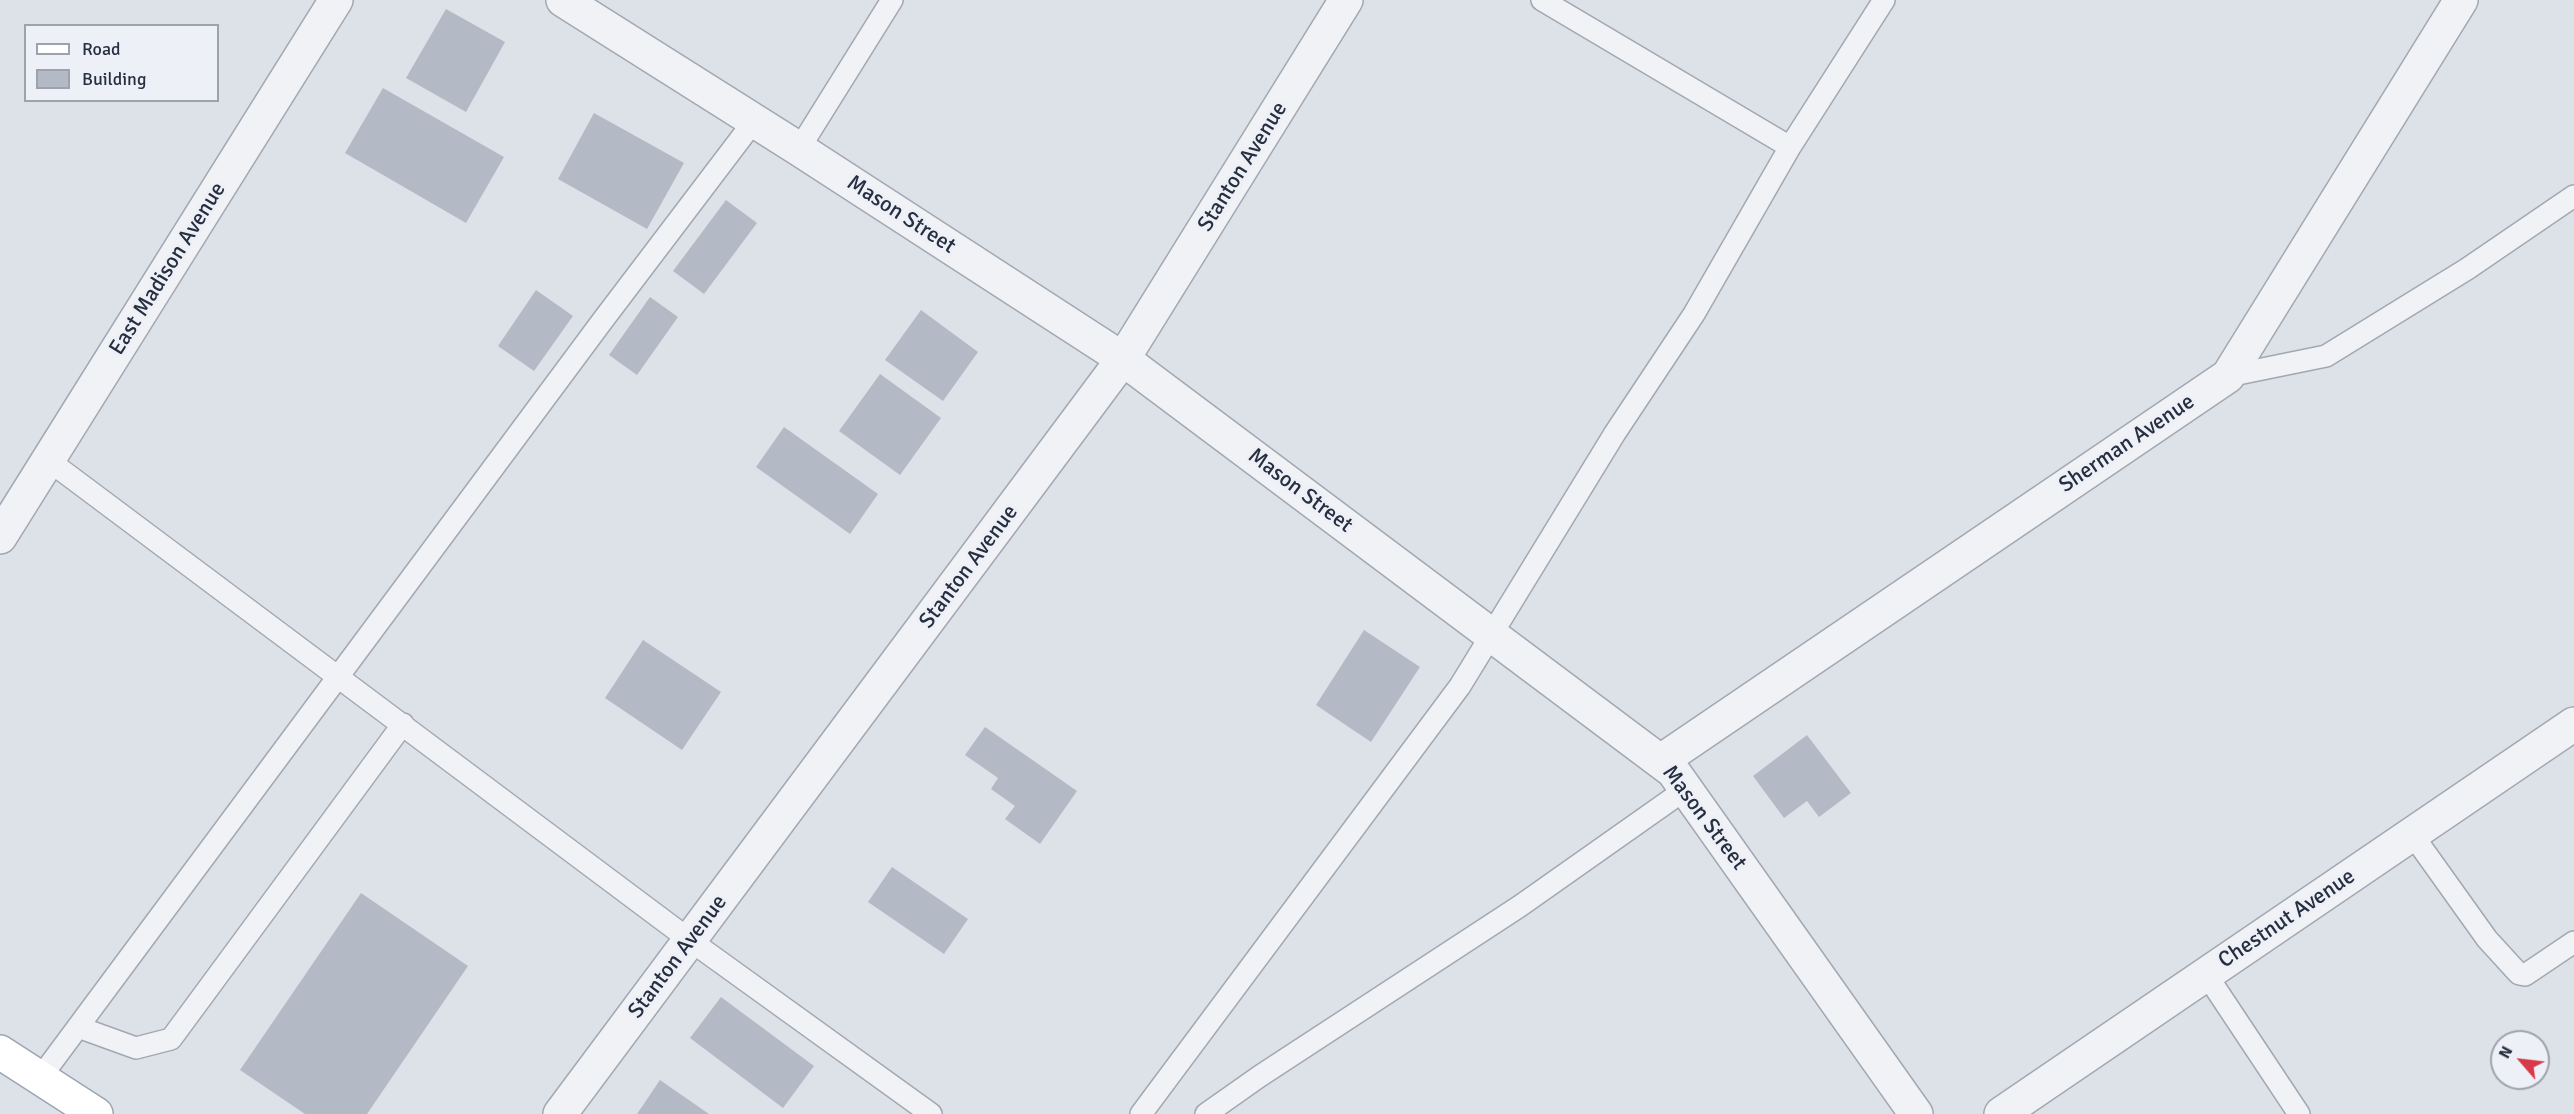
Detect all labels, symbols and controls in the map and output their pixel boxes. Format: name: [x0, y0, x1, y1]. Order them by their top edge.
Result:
legend: [24, 24, 219, 102]
text: Road: [82, 38, 121, 60]
text: Building: [82, 68, 146, 90]
street label: Stanton Avenue: [1193, 97, 1293, 237]
street label: Mason Street: [842, 170, 960, 260]
street label: East Madison Avenue: [104, 178, 232, 360]
street label: Sherman Avenue: [2054, 389, 2200, 499]
street label: Mason Street: [1242, 443, 1358, 539]
street label: Stanton Avenue: [914, 500, 1024, 634]
street label: Mason Street: [1656, 760, 1752, 876]
street label: Chestnut Avenue: [2214, 864, 2360, 974]
street label: Stanton Avenue: [623, 890, 733, 1024]
north arrow: [2490, 1030, 2550, 1090]
text: N: [2494, 1043, 2517, 1062]

